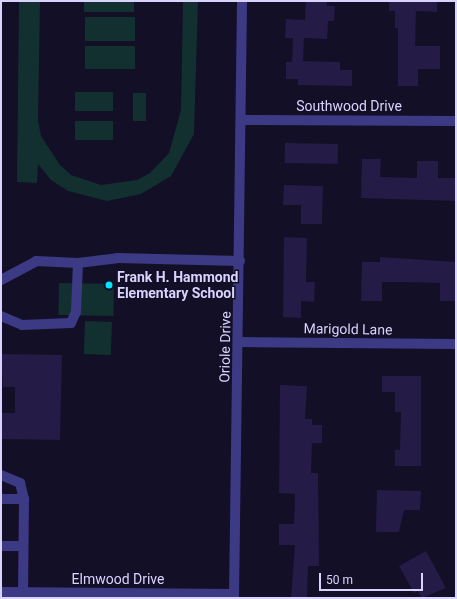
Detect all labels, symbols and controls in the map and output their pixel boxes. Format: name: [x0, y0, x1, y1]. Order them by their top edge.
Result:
street label: Southwood Drive: [296, 98, 402, 114]
place label: Frank H. Hammond Elementary School: [117, 269, 238, 302]
marker: Frank H. Hammond Elementary School: [104, 280, 114, 290]
street label: Oriole Drive: [216, 311, 234, 383]
street label: Marigold Lane: [303, 320, 393, 338]
scale bar: [321, 565, 425, 591]
street label: Elmwood Drive: [72, 571, 164, 587]
text: 50 m: [326, 573, 353, 587]

